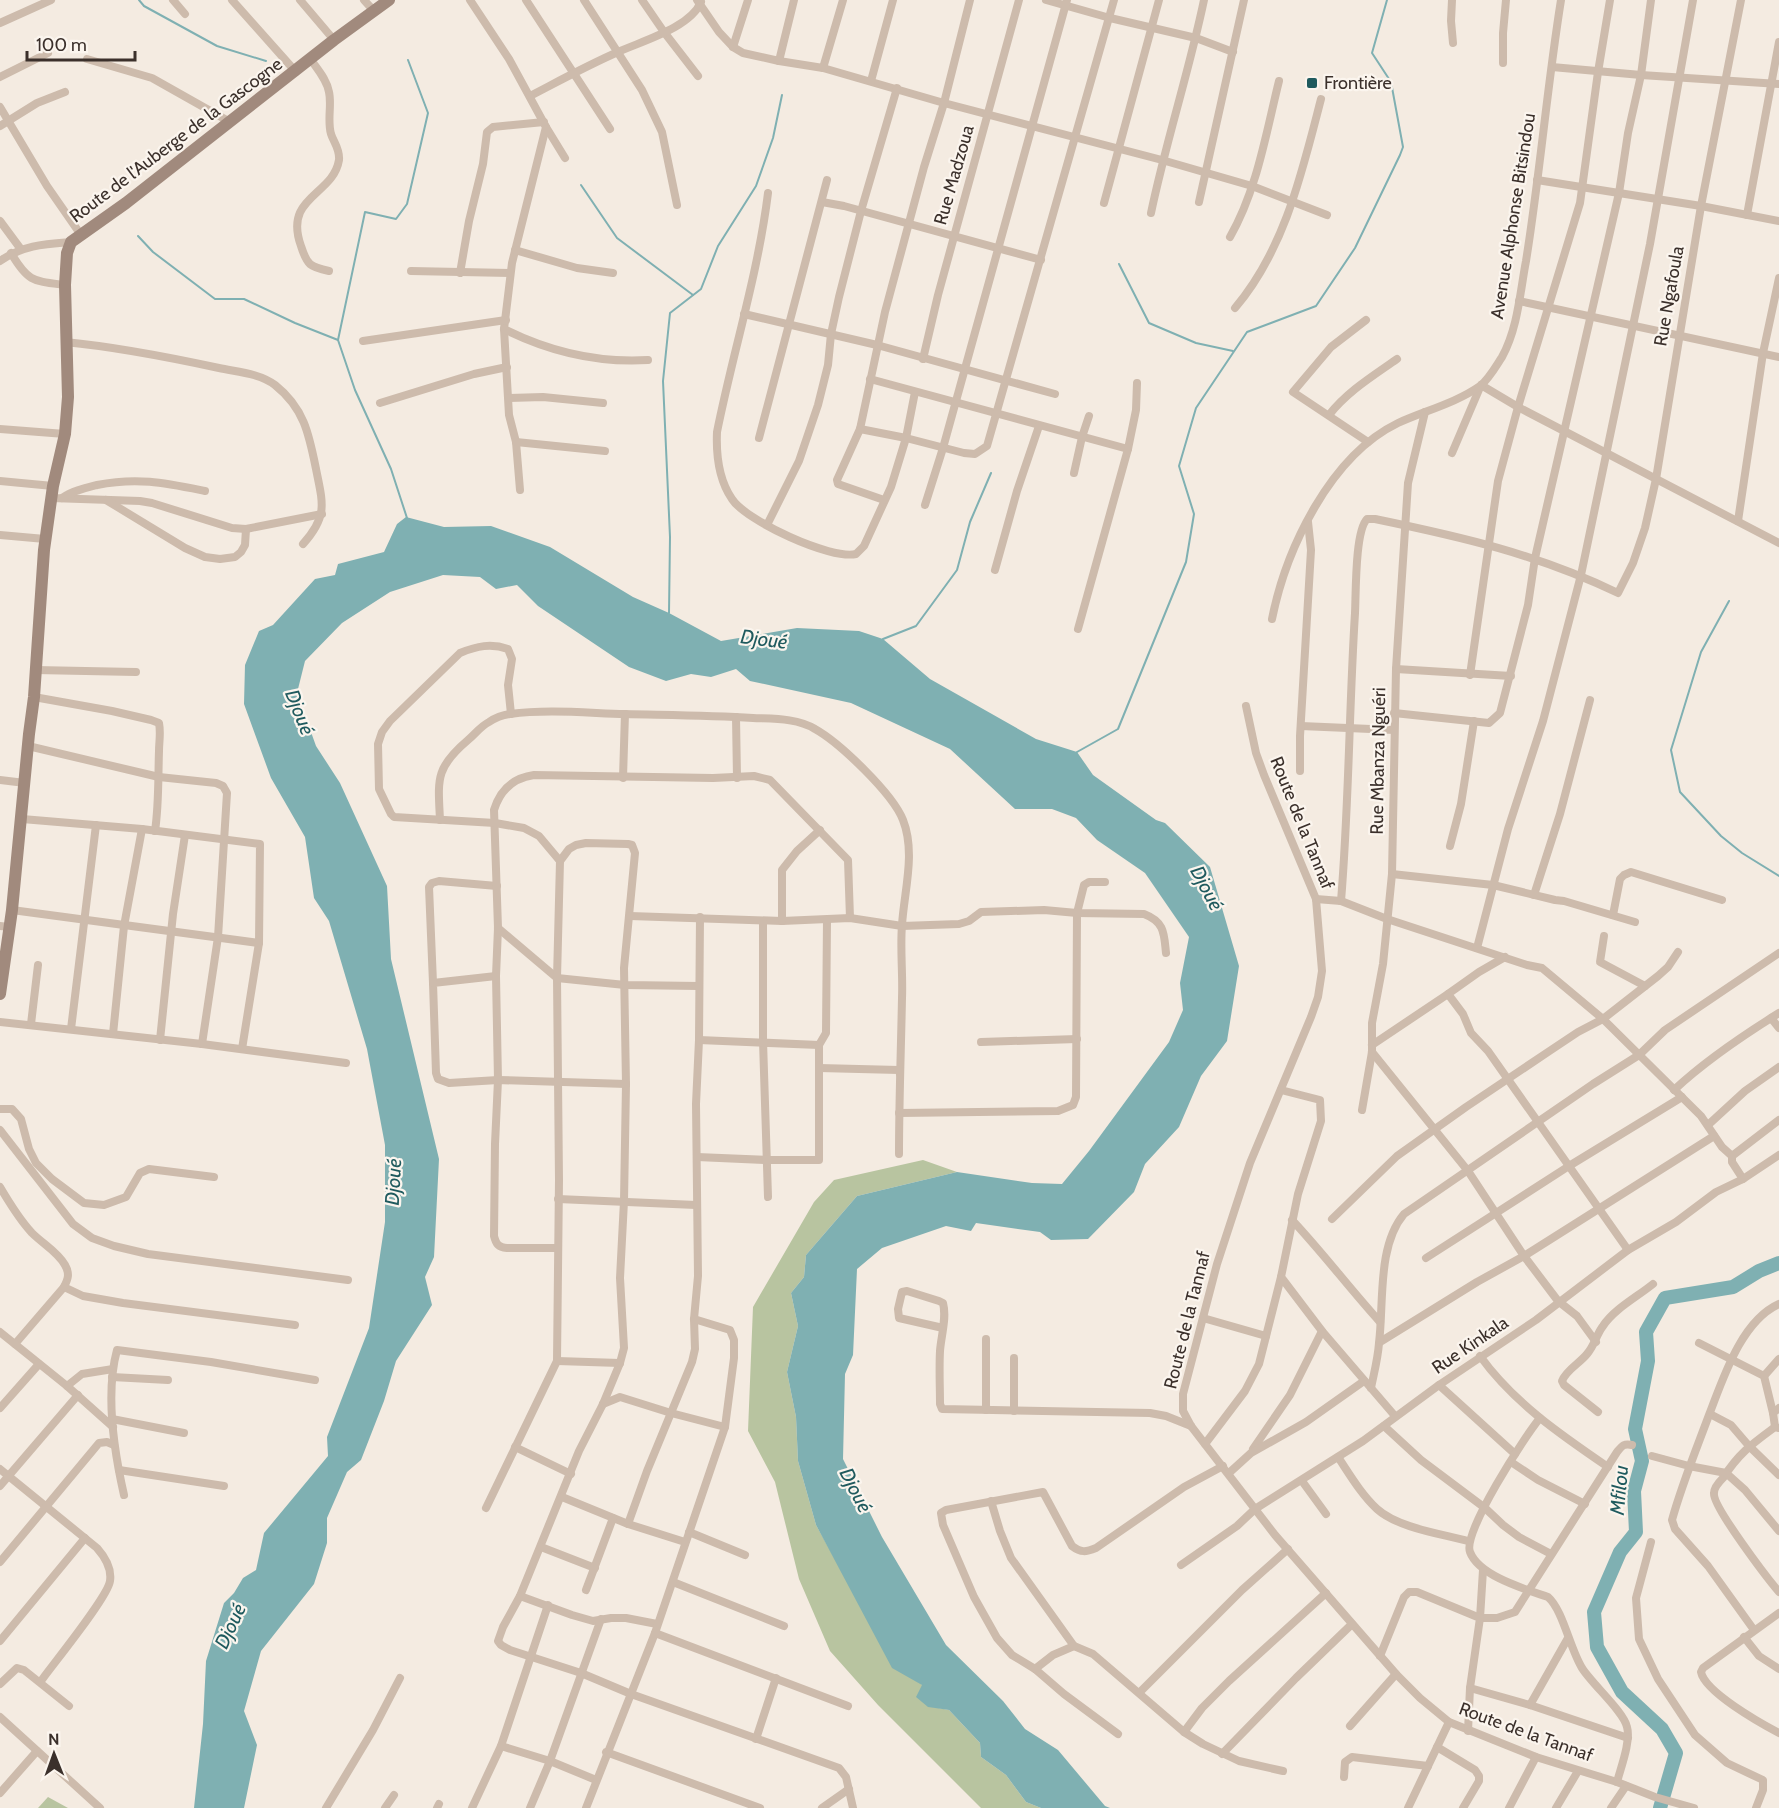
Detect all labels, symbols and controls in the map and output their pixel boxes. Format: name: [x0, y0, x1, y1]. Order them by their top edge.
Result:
scale bar: [27, 24, 135, 62]
text: 100 m: [36, 34, 87, 56]
street label: Route de l'Auberge de la Gascogne: [65, 53, 287, 227]
place label: Frontière: [1324, 72, 1392, 94]
marker: Frontière: [1305, 76, 1319, 90]
street label: Avenue Alphonse Bitsindou: [1486, 112, 1540, 320]
street label: Rue Madzoua: [929, 122, 979, 227]
street label: Rue Ngafoula: [1649, 244, 1689, 348]
water label: Djoué: [739, 624, 789, 654]
water label: Djoué: [280, 686, 320, 738]
street label: Rue Mbanza Nguéri: [1366, 687, 1390, 835]
street label: Route de la Tannaf: [1265, 753, 1339, 893]
water label: Djoué: [1185, 862, 1229, 914]
water label: Djoué: [380, 1158, 406, 1206]
street label: Route de la Tannaf: [1159, 1249, 1215, 1391]
street label: Rue Kinkala: [1428, 1311, 1513, 1379]
water label: Djoué: [835, 1464, 877, 1516]
water label: Mfilou: [1605, 1464, 1633, 1517]
water label: Djoué: [209, 1600, 251, 1652]
street label: Route de la Tannaf: [1456, 1698, 1596, 1766]
north arrow: [24, 1724, 84, 1784]
text: N: [48, 1730, 60, 1749]

